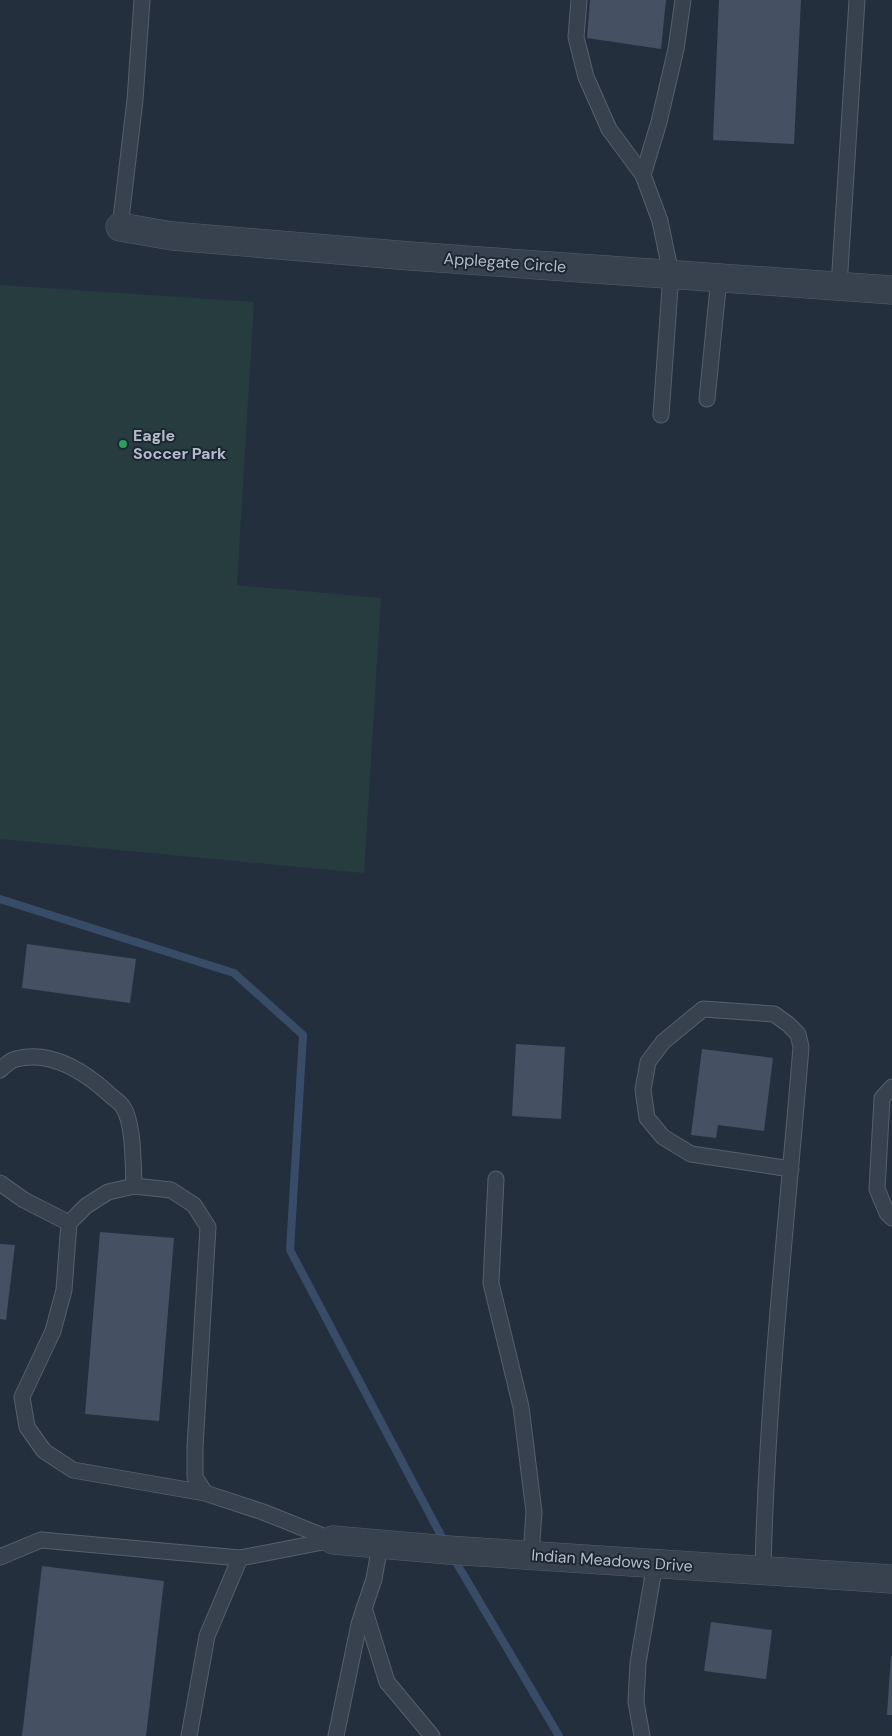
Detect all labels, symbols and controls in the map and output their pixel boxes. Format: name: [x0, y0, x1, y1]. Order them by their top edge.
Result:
street label: Applegate Circle: [443, 248, 567, 277]
place label: Eagle Soccer Park: [133, 425, 227, 464]
marker: Eagle Soccer Park: [117, 438, 129, 450]
street label: Indian Meadows Drive: [531, 1544, 693, 1577]

